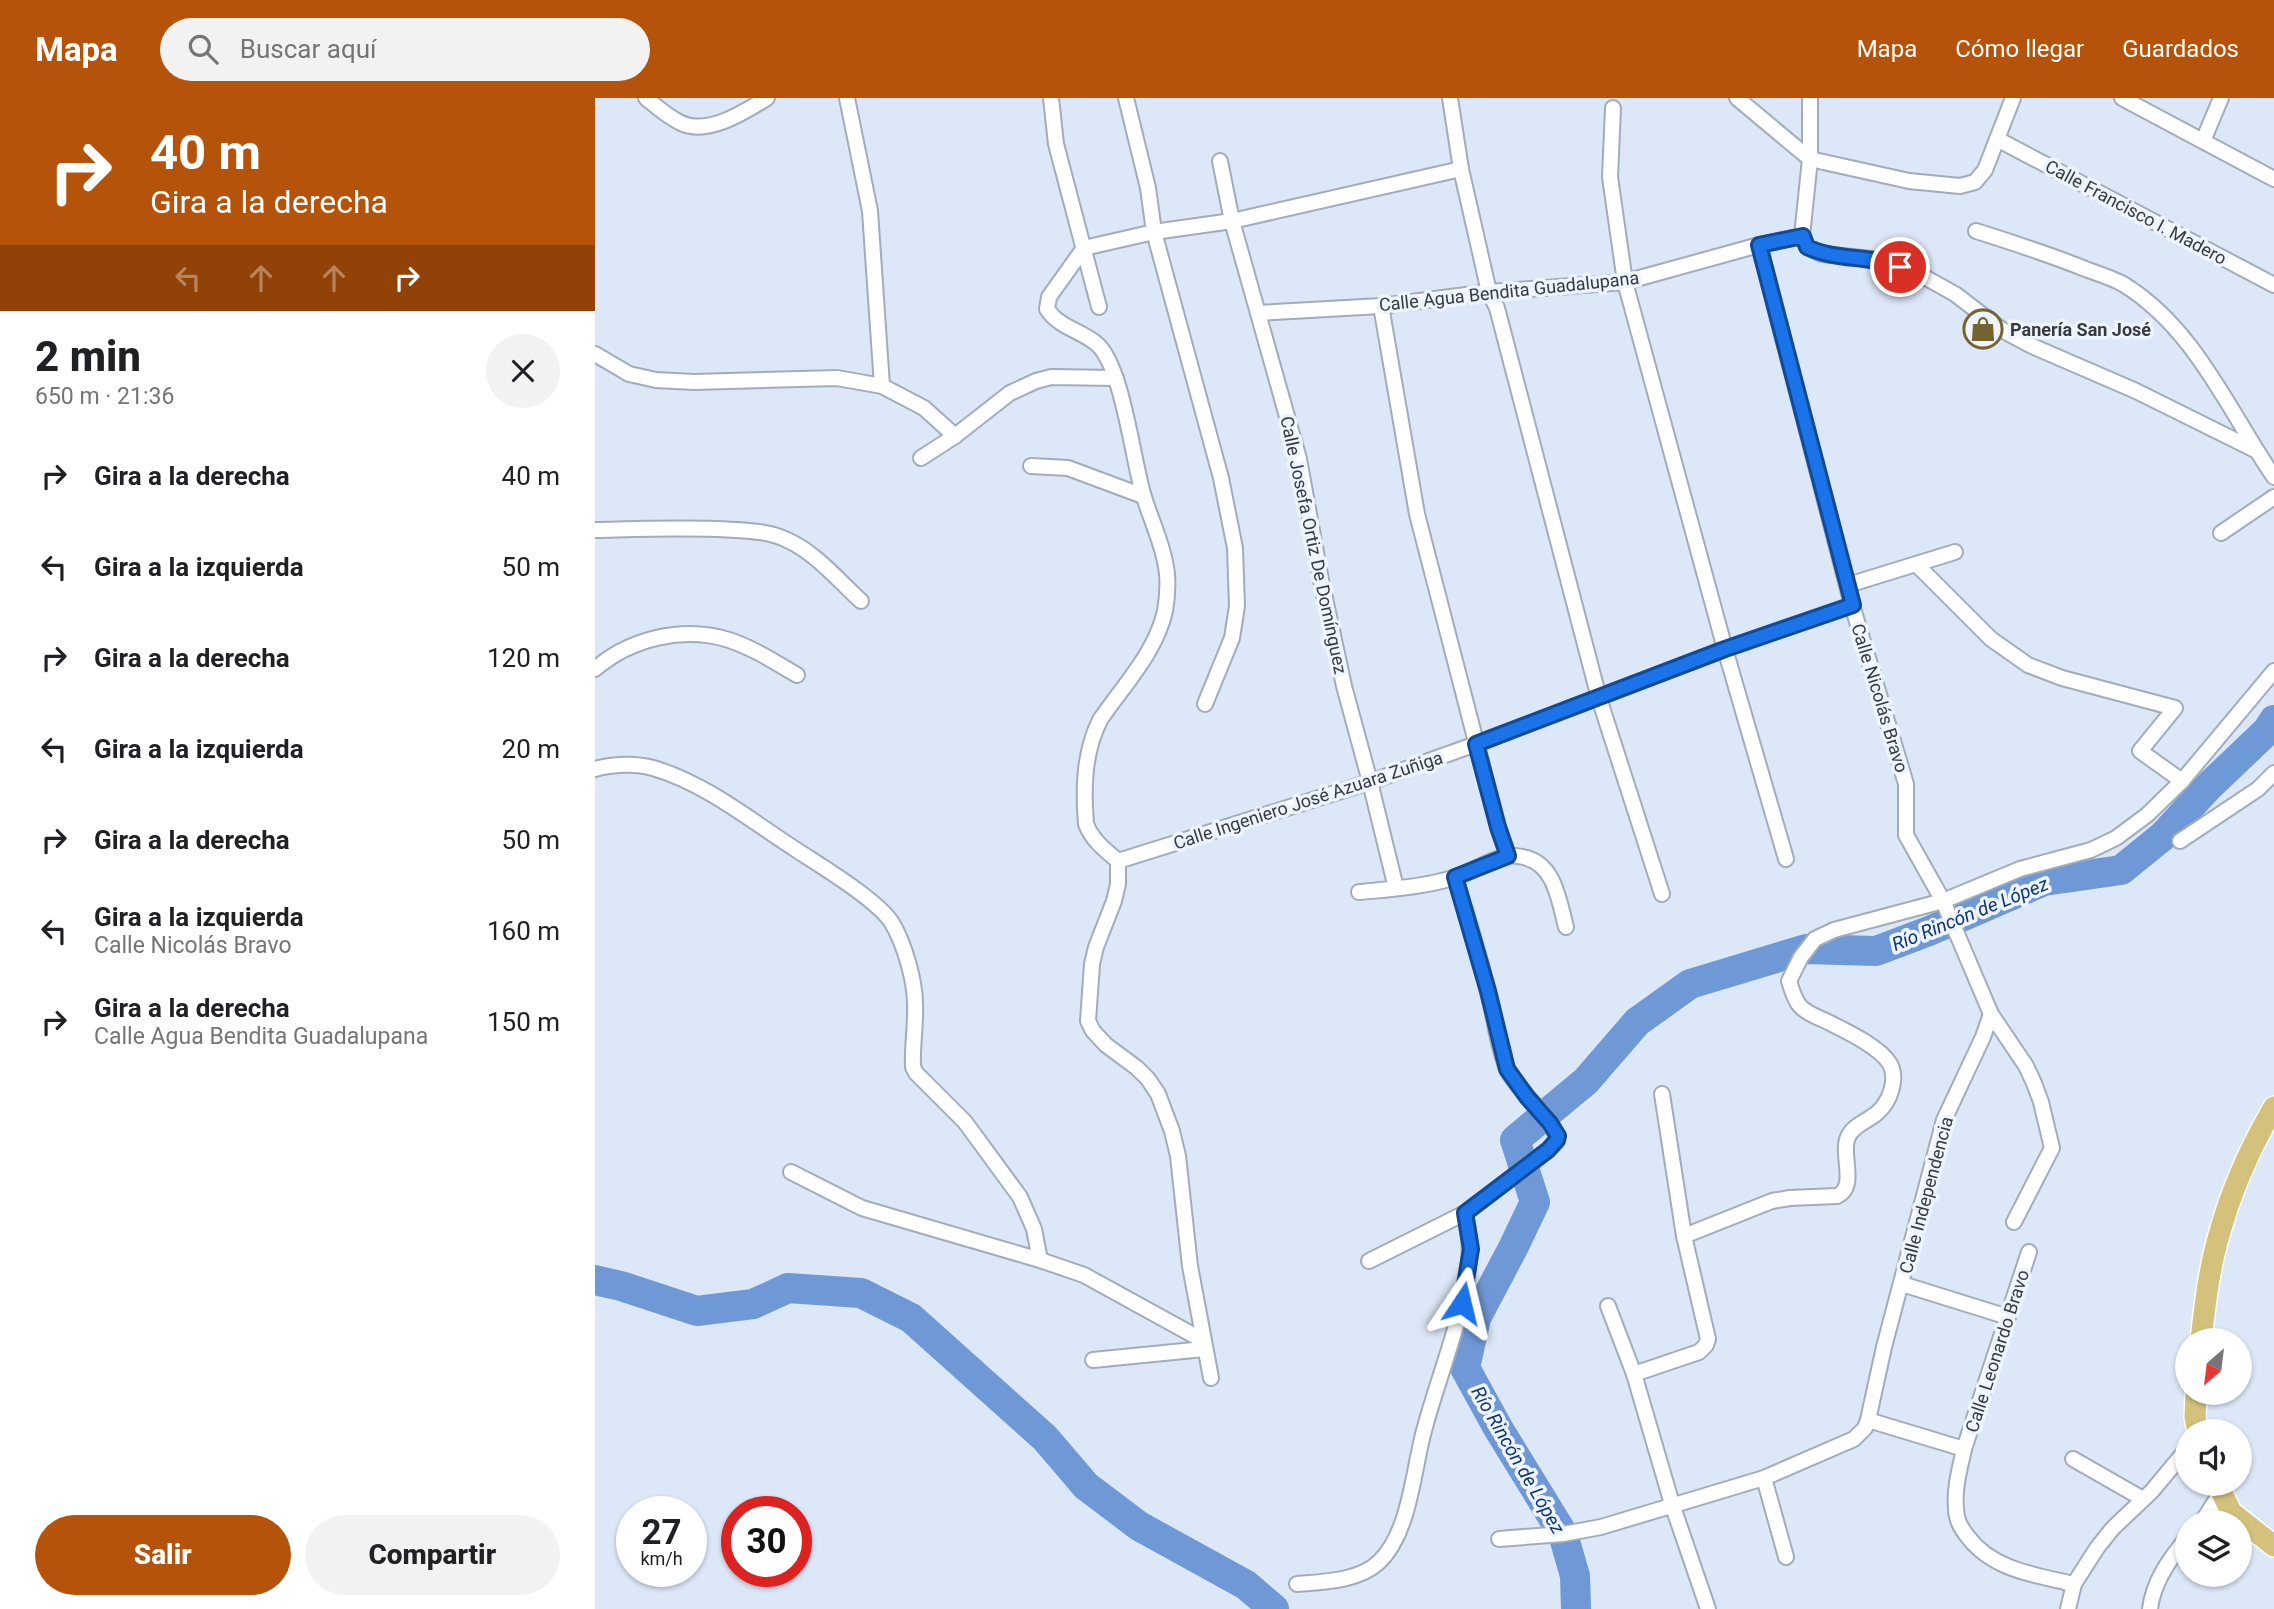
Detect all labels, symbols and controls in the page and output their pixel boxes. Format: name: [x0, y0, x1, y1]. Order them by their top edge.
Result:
search box: [160, 18, 650, 81]
text: Mapa: [35, 30, 118, 69]
icon: search: [184, 30, 222, 68]
text: Buscar aquí: [240, 34, 376, 64]
text: Mapa: [1857, 35, 1917, 63]
text: Cómo llegar: [1955, 35, 2084, 63]
text: Guardados: [2122, 35, 2239, 63]
text: 40 m: [150, 124, 261, 181]
icon: right: [35, 126, 126, 217]
street label: Calle Francisco I. Madero: [2042, 155, 2230, 269]
text: Gira a la derecha: [150, 183, 388, 221]
pin: [1870, 237, 1930, 297]
icon: arrive: [1881, 248, 1919, 286]
icon: left: [169, 259, 207, 297]
icon: ahead: [242, 259, 280, 297]
icon: ahead: [315, 259, 353, 297]
icon: right: [388, 259, 426, 297]
street label: Calle Agua Bendita Guadalupana: [1378, 267, 1640, 315]
shop icon: Panería San José: [1962, 308, 2004, 350]
place label: Panería San José: [2010, 319, 2151, 340]
text: 2 min: [35, 332, 141, 381]
button: close: [486, 334, 560, 408]
text: 650 m · 21:36: [35, 383, 174, 410]
street label: Calle Josefa Ortiz De Domínguez: [1276, 414, 1352, 676]
icon: right: [35, 457, 73, 495]
text: Gira a la derecha: [94, 461, 290, 491]
text: 40 m: [502, 461, 560, 491]
icon: left: [35, 548, 73, 586]
text: Gira a la izquierda: [94, 552, 304, 582]
text: 50 m: [502, 552, 560, 582]
street label: Calle Nicolás Bravo: [1847, 621, 1913, 775]
icon: right: [35, 639, 73, 677]
text: Gira a la derecha: [94, 643, 290, 673]
text: 120 m: [487, 643, 560, 673]
icon: left: [35, 730, 73, 768]
text: Gira a la izquierda: [94, 734, 304, 764]
text: 20 m: [502, 734, 560, 764]
street label: Calle Ingeniero José Azuara Zuñiga: [1171, 746, 1445, 854]
icon: right: [35, 821, 73, 859]
text: Gira a la derecha: [94, 825, 290, 855]
text: 50 m: [502, 825, 560, 855]
water label: Río Rincón de López: [1888, 872, 2052, 956]
text: Gira a la izquierda: [94, 902, 304, 932]
icon: left: [35, 912, 73, 950]
text: 160 m: [487, 916, 560, 946]
text: Calle Nicolás Bravo: [94, 932, 292, 959]
text: Gira a la derecha: [94, 993, 290, 1023]
icon: right: [35, 1003, 73, 1041]
text: 150 m: [487, 1007, 560, 1037]
text: Calle Agua Bendita Guadalupana: [94, 1023, 428, 1050]
street label: Calle Independencia: [1895, 1114, 1957, 1276]
position arrow: [1425, 1266, 1499, 1340]
street label: Calle Leonardo Bravo: [1961, 1267, 2033, 1435]
north arrow: [2175, 1328, 2252, 1405]
map controls: [2175, 1328, 2252, 1587]
water label: Río Rincón de López: [1466, 1382, 1570, 1539]
button: sound: [2175, 1419, 2252, 1496]
speed limit sign: 30: [721, 1496, 812, 1587]
button: layers: [2175, 1510, 2252, 1587]
text: 27: [641, 1512, 682, 1553]
button: Salir: [35, 1515, 291, 1595]
button: Compartir: [305, 1515, 560, 1595]
text: km/h: [640, 1548, 683, 1569]

